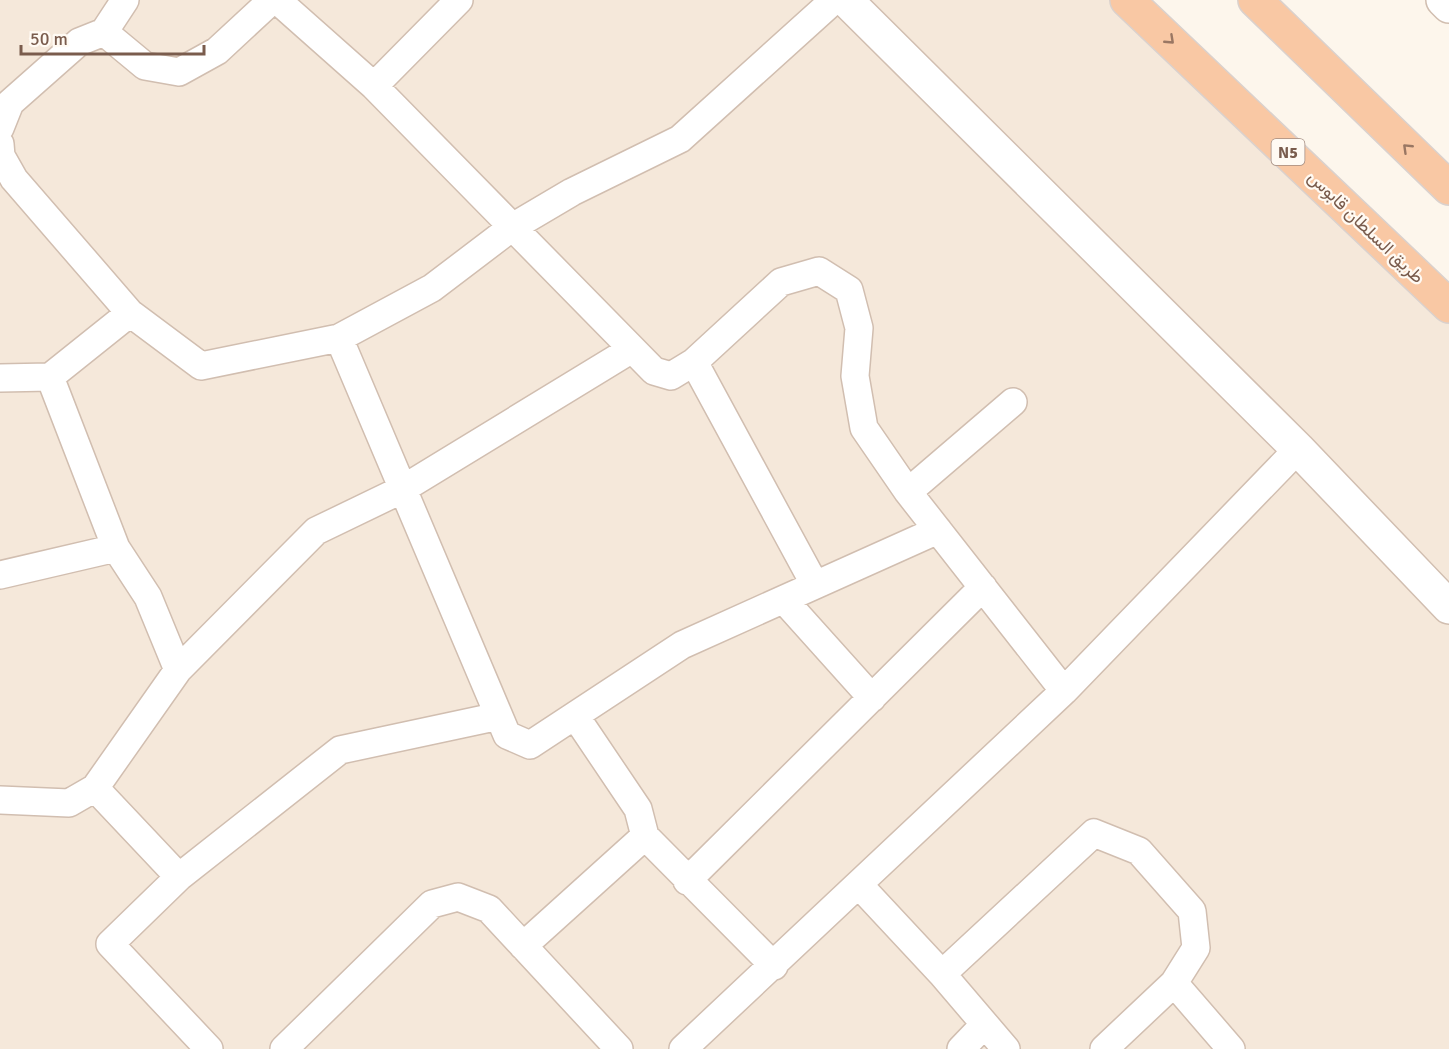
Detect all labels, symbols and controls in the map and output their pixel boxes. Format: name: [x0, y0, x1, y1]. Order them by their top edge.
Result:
scale bar: [21, 18, 204, 56]
text: 50 m: [30, 28, 68, 50]
one-way arrow: [1163, 33, 1173, 44]
road number: N5: [1272, 139, 1304, 165]
one-way arrow: [1403, 144, 1414, 155]
street label: طريق السلطان قابوس: [1303, 166, 1429, 288]

